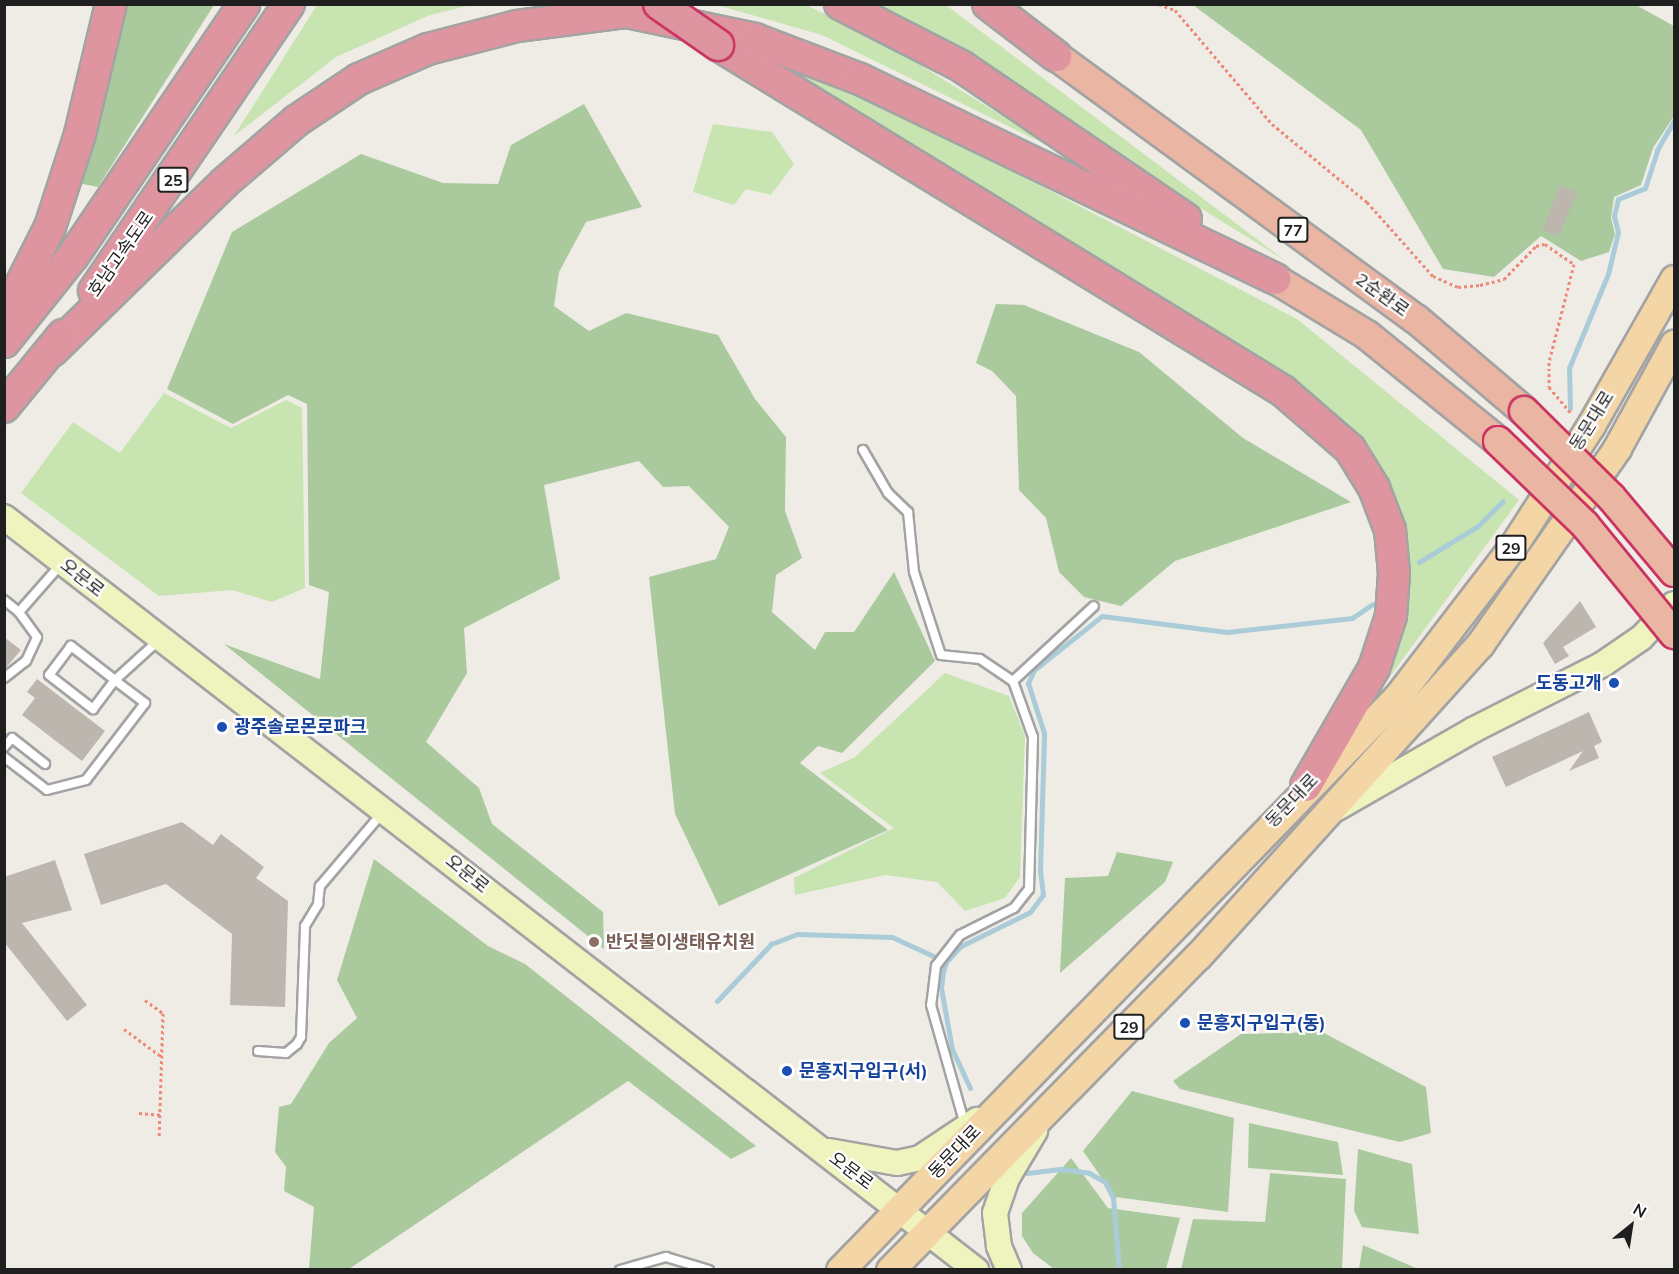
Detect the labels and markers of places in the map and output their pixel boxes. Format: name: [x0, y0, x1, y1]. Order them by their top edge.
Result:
place label: 도동고개: [1536, 672, 1602, 694]
marker: 도동고개: [1607, 676, 1621, 690]
place label: 광주솔로몬로파크: [234, 716, 366, 738]
marker: 광주솔로몬로파크: [215, 720, 229, 734]
place label: 반딧불이생태유치원: [606, 931, 755, 953]
marker: 반딧불이생태유치원: [587, 935, 601, 949]
place label: 문흥지구입구(동): [1197, 1012, 1326, 1034]
marker: 문흥지구입구(동): [1178, 1016, 1192, 1030]
place label: 문흥지구입구(서): [799, 1060, 928, 1082]
marker: 문흥지구입구(서): [780, 1064, 794, 1078]

